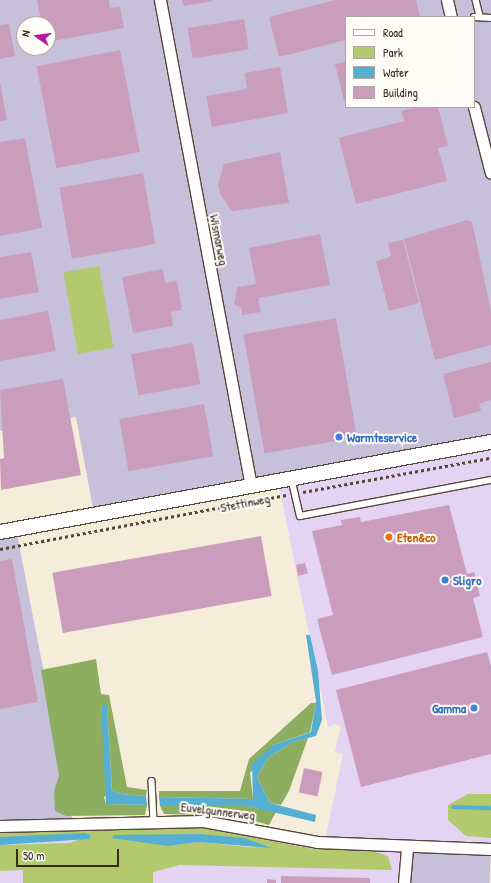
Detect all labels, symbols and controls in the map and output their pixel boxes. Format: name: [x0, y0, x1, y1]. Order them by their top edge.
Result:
north arrow: [16, 16, 56, 56]
legend: [345, 16, 475, 108]
text: Road: [383, 24, 403, 41]
text: N: [18, 29, 33, 38]
text: Park: [383, 44, 403, 61]
text: Water: [383, 64, 409, 81]
text: Building: [383, 84, 418, 101]
street label: Wismarweg: [206, 213, 232, 267]
place label: Warmteservice: [347, 429, 417, 445]
marker: Warmteservice: [334, 432, 344, 442]
street label: Stettinweg: [219, 491, 271, 515]
place label: Eten&co: [397, 529, 435, 545]
marker: Eten&co: [384, 532, 394, 542]
place label: Sligro: [453, 572, 481, 588]
marker: Sligro: [440, 575, 450, 585]
place label: Gamma: [432, 700, 466, 716]
marker: Gamma: [469, 703, 479, 713]
street label: Euvelgunnerweg: [180, 799, 256, 823]
scale bar: [18, 841, 121, 867]
text: 50 m: [23, 847, 44, 864]

